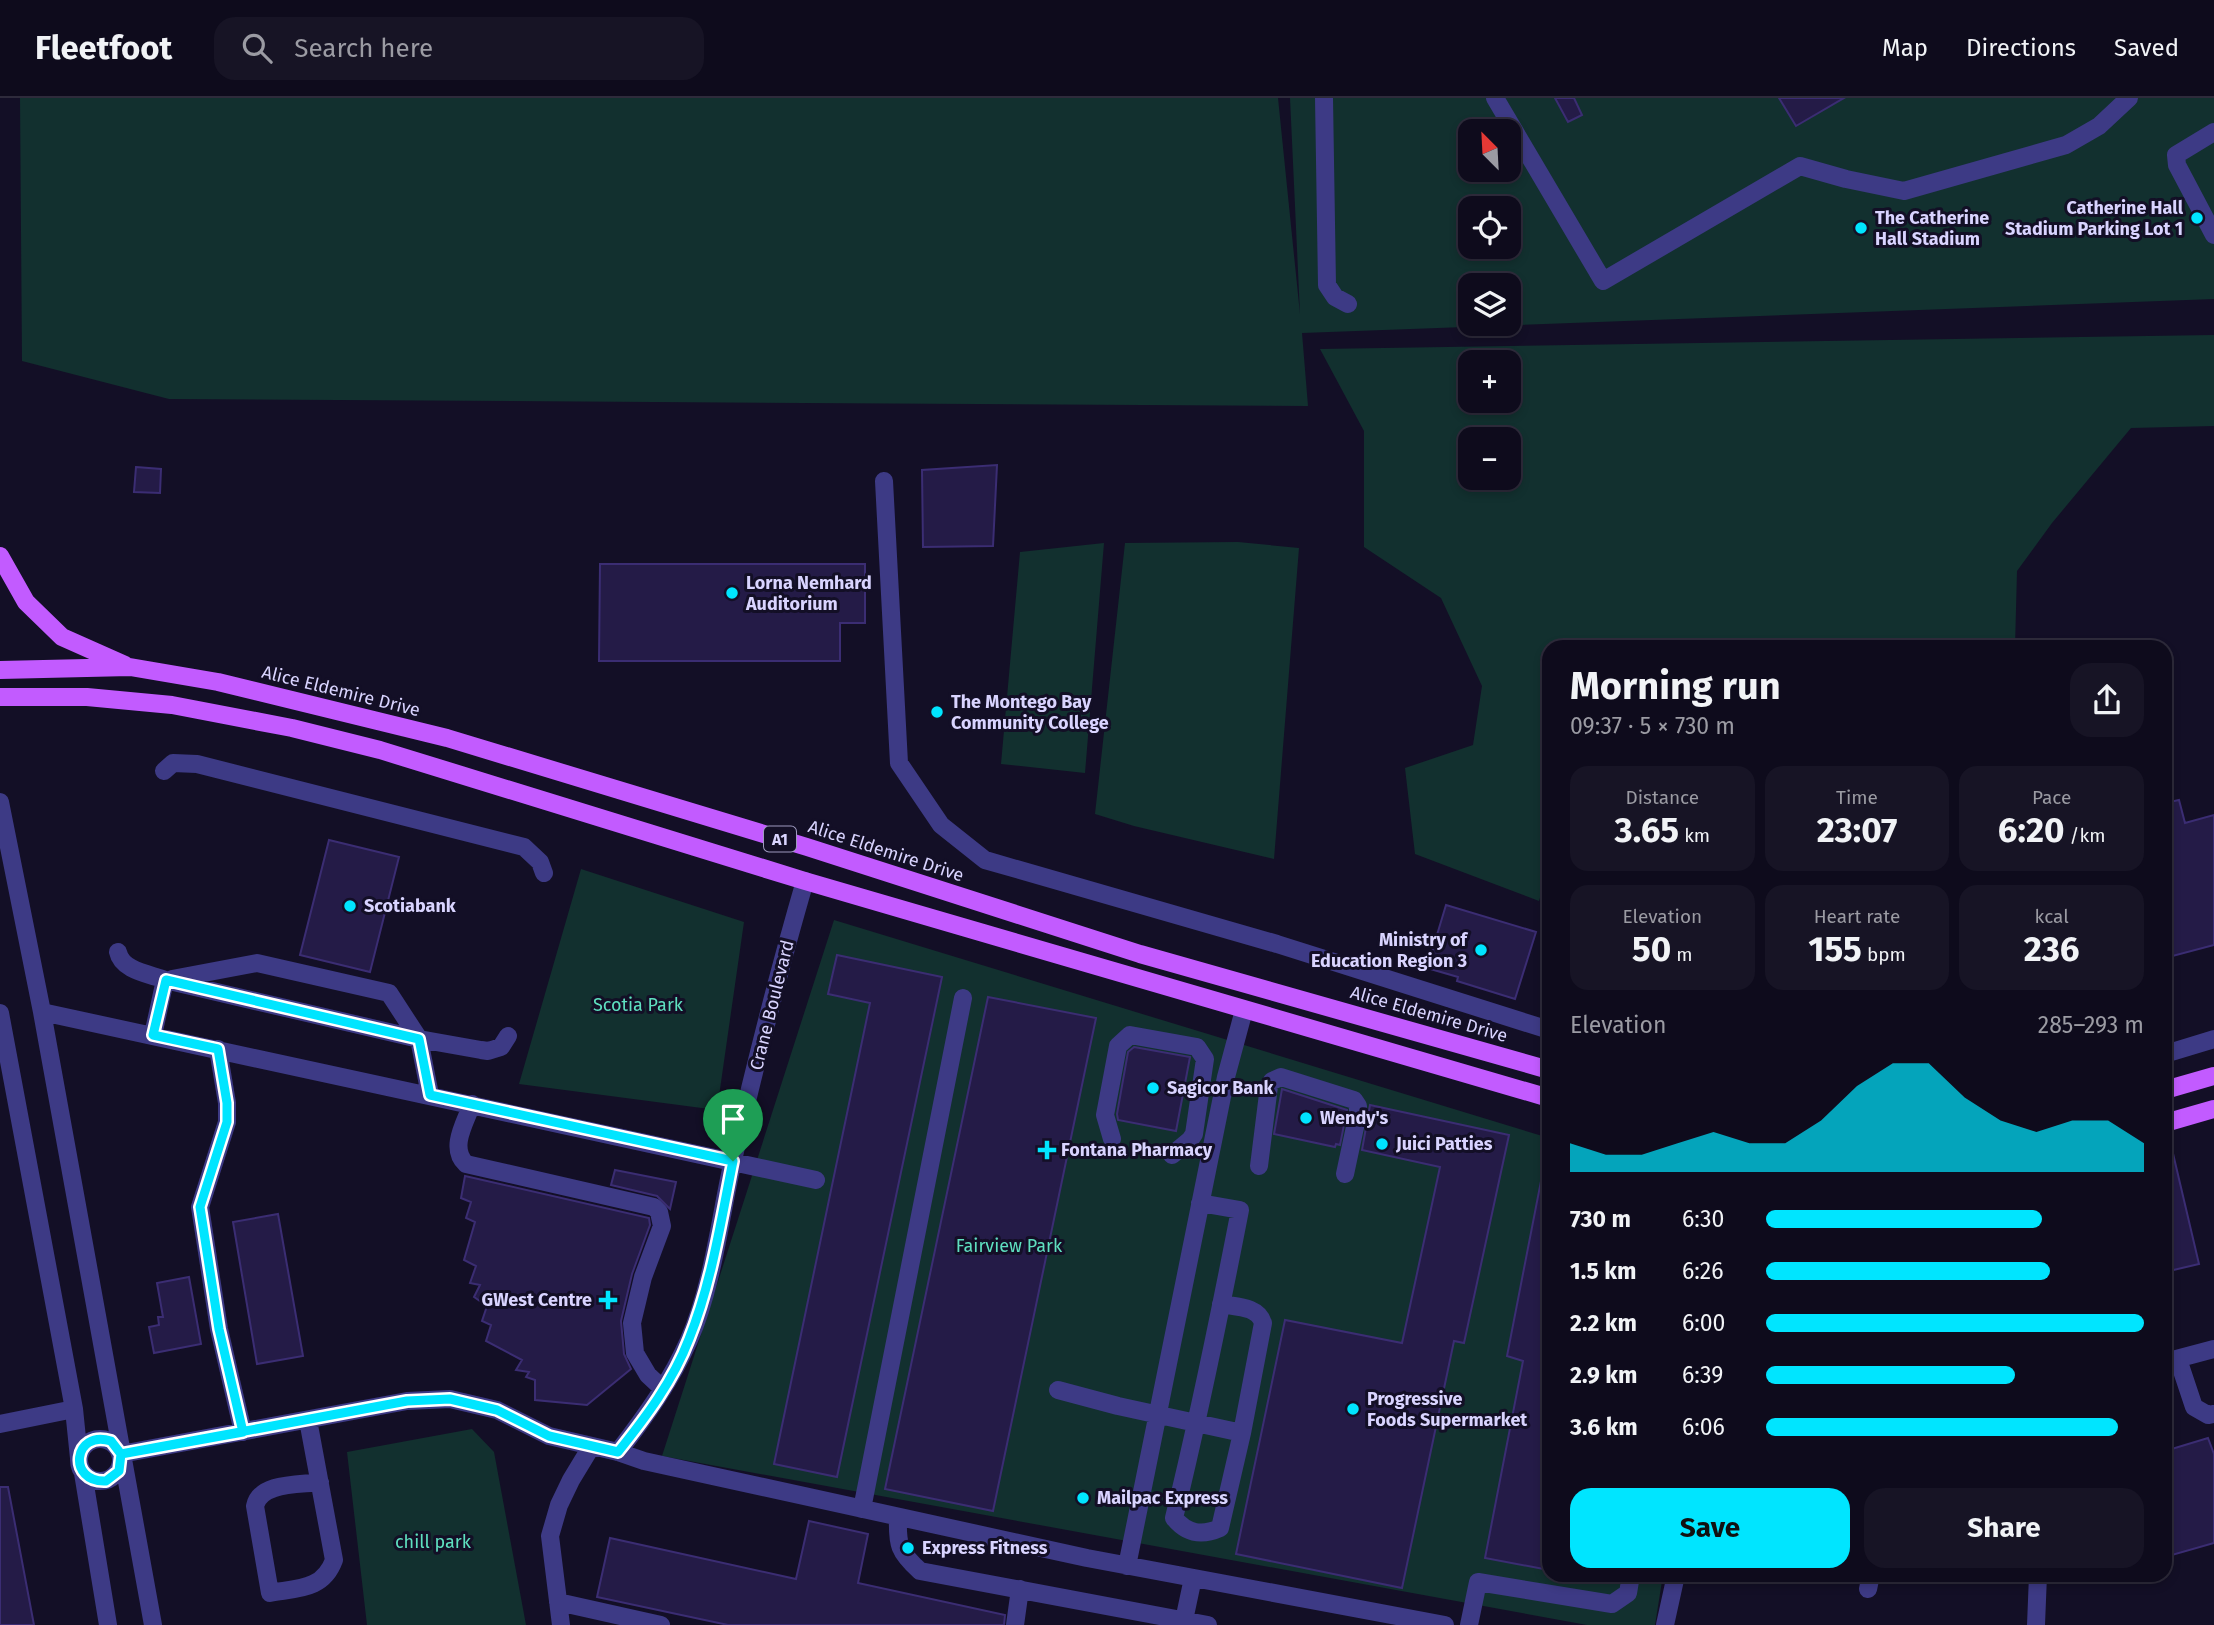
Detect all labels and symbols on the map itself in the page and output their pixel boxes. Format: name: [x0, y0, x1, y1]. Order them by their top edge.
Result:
north arrow: [1458, 119, 1521, 182]
place label: Catherine Hall Stadium Parking Lot 1: [2005, 197, 2184, 240]
place label: The Catherine Hall Stadium: [1875, 207, 1989, 250]
marker: Catherine Hall Stadium Parking Lot 1: [2189, 210, 2205, 226]
marker: The Catherine Hall Stadium: [1853, 220, 1869, 236]
place label: Lorna Nemhard Auditorium: [745, 572, 872, 615]
marker: Lorna Nemhard Auditorium: [724, 585, 740, 601]
street label: Alice Eldemire Drive: [260, 661, 422, 721]
place label: The Montego Bay Community College: [951, 691, 1109, 734]
marker: The Montego Bay Community College: [929, 704, 945, 720]
street label: Alice Eldemire Drive: [805, 815, 967, 887]
road number: A1: [764, 826, 796, 852]
place label: Scotiabank: [364, 895, 457, 917]
marker: Scotiabank: [342, 898, 358, 914]
place label: Ministry of Education Region 3: [1311, 929, 1469, 972]
street label: Crane Boulevard: [745, 938, 799, 1072]
marker: Ministry of Education Region 3: [1473, 942, 1489, 958]
street label: Alice Eldemire Drive: [1348, 981, 1510, 1047]
park label: Scotia Park: [593, 994, 684, 1016]
place label: Sagicor Bank: [1167, 1077, 1275, 1099]
marker: Sagicor Bank: [1145, 1080, 1161, 1096]
pin: [703, 1089, 763, 1161]
place label: Wendy's: [1320, 1107, 1389, 1129]
marker: Wendy's: [1298, 1110, 1314, 1126]
place label: Juici Patties: [1395, 1133, 1493, 1155]
marker: Juici Patties: [1374, 1136, 1390, 1152]
place label: Fontana Pharmacy: [1061, 1139, 1213, 1161]
marker: Fontana Pharmacy: [1039, 1142, 1055, 1158]
park label: Fairview Park: [956, 1235, 1063, 1257]
place label: GWest Centre: [482, 1289, 592, 1311]
marker: GWest Centre: [598, 1290, 618, 1310]
place label: Progressive Foods Supermarket: [1367, 1388, 1528, 1431]
marker: Progressive Foods Supermarket: [1345, 1401, 1361, 1417]
place label: Mailpac Express: [1097, 1487, 1228, 1509]
marker: Mailpac Express: [1075, 1490, 1091, 1506]
park label: chill park: [395, 1531, 472, 1553]
place label: Express Fitness: [922, 1537, 1048, 1559]
marker: Express Fitness: [900, 1540, 916, 1556]

